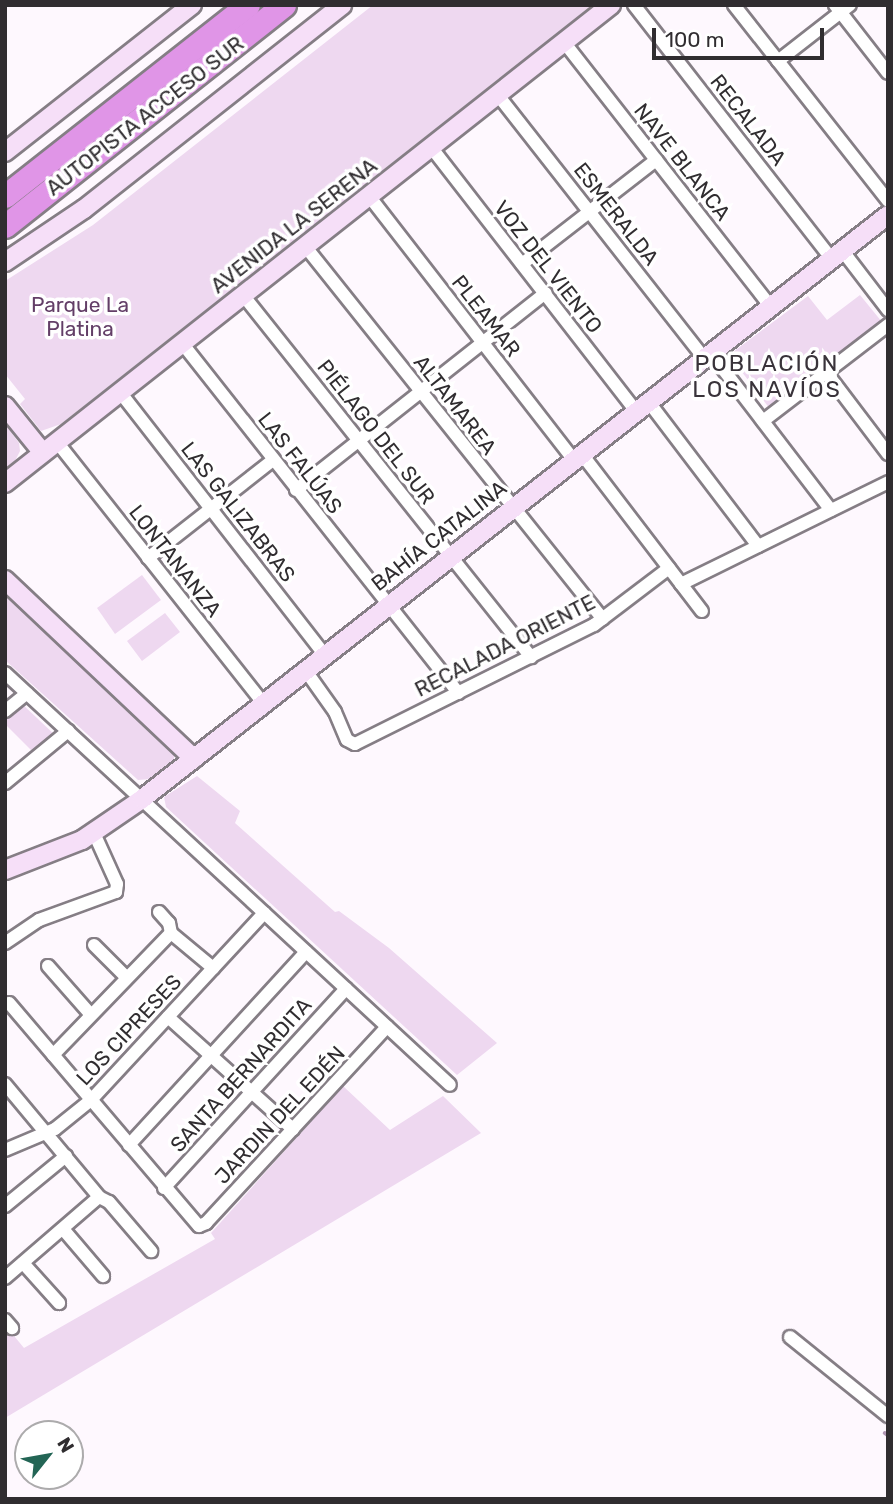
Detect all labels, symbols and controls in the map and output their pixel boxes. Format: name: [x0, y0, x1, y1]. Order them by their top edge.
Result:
scale bar: [655, 14, 826, 58]
text: 100 m: [665, 27, 724, 52]
street label: AUTOPISTA ACCESO SUR: [41, 31, 249, 201]
street label: RECALADA: [705, 70, 791, 170]
street label: NAVE BLANCA: [628, 98, 736, 226]
street label: AVENIDA LA SERENA: [205, 153, 383, 299]
street label: ESMERALDA: [568, 158, 664, 270]
street label: VOZ DEL VIENTO: [488, 195, 608, 339]
street label: PLEAMAR: [446, 270, 526, 362]
park label: Parque La Platina: [31, 292, 129, 342]
district label: POBLACIÓN LOS NAVÍOS: [693, 349, 841, 403]
street label: ALTAMAREA: [408, 350, 502, 460]
street label: PIÉLAGO DEL SUR: [312, 355, 440, 509]
street label: LAS FALÚAS: [252, 407, 348, 519]
street label: LAS GALIZABRAS: [175, 437, 301, 587]
street label: BAHÍA CATALINA: [366, 475, 512, 597]
street label: LONTANANZA: [124, 500, 226, 622]
street label: RECALADA ORIENTE: [410, 589, 600, 703]
street label: LOS CIPRESES: [71, 969, 187, 1091]
street label: SANTA BERNARDITA: [165, 993, 317, 1157]
street label: JARDIN DEL EDÉN: [210, 1041, 350, 1189]
north arrow: [14, 1420, 84, 1490]
text: N: [52, 1433, 79, 1457]

